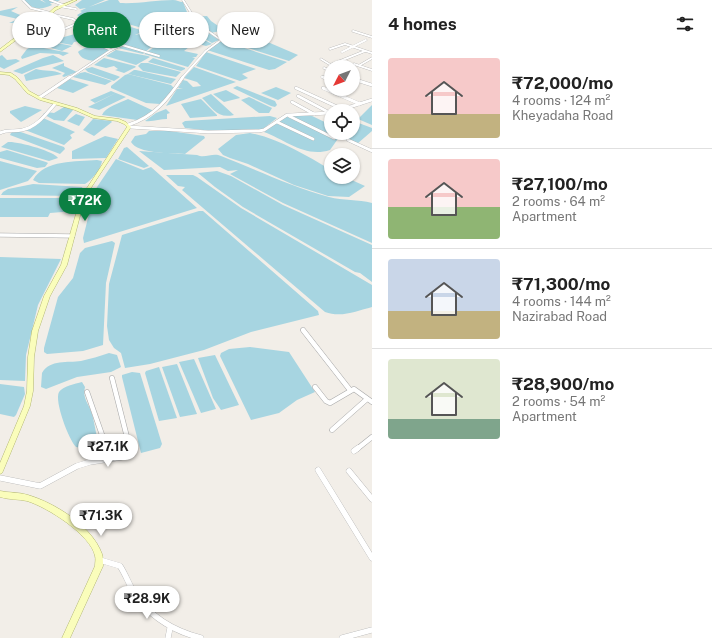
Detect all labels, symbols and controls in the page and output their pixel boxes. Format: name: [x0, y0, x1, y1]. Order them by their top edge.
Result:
chip: Buy: [12, 12, 65, 48]
chip: Rent: [73, 12, 131, 48]
chip: Filters: [139, 12, 209, 48]
chip: New: [217, 12, 274, 48]
icon: filters: [674, 13, 696, 35]
text: 4 homes: [388, 14, 457, 34]
north arrow: [324, 60, 360, 96]
map controls: [324, 60, 360, 184]
text: ₹72,000/mo: [512, 73, 613, 93]
icon: home: [420, 74, 468, 122]
text: 4 rooms · 124 m²: [512, 93, 610, 108]
button: locate: [324, 104, 360, 140]
text: Kheyadaha Road: [512, 108, 613, 123]
button: layers: [324, 148, 360, 184]
text: ₹27,100/mo: [512, 174, 608, 194]
icon: home: [420, 175, 468, 223]
pin: ₹72K: [61, 188, 109, 222]
text: ₹72K: [68, 193, 102, 208]
text: 2 rooms · 64 m²: [512, 194, 605, 209]
text: Apartment: [512, 209, 577, 224]
text: ₹71,300/mo: [512, 274, 610, 294]
icon: home: [420, 275, 468, 323]
text: 4 rooms · 144 m²: [512, 294, 611, 309]
text: Nazirabad Road: [512, 309, 607, 324]
text: ₹28,900/mo: [512, 374, 614, 394]
icon: home: [420, 375, 468, 423]
text: 2 rooms · 54 m²: [512, 394, 605, 409]
text: Apartment: [512, 409, 577, 424]
pin: ₹27.1K: [75, 434, 141, 468]
text: ₹27.1K: [87, 439, 129, 454]
pin: ₹71.3K: [68, 503, 134, 537]
text: ₹71.3K: [79, 508, 123, 523]
pin: ₹28.9K: [114, 586, 180, 620]
text: ₹28.9K: [124, 591, 170, 606]

